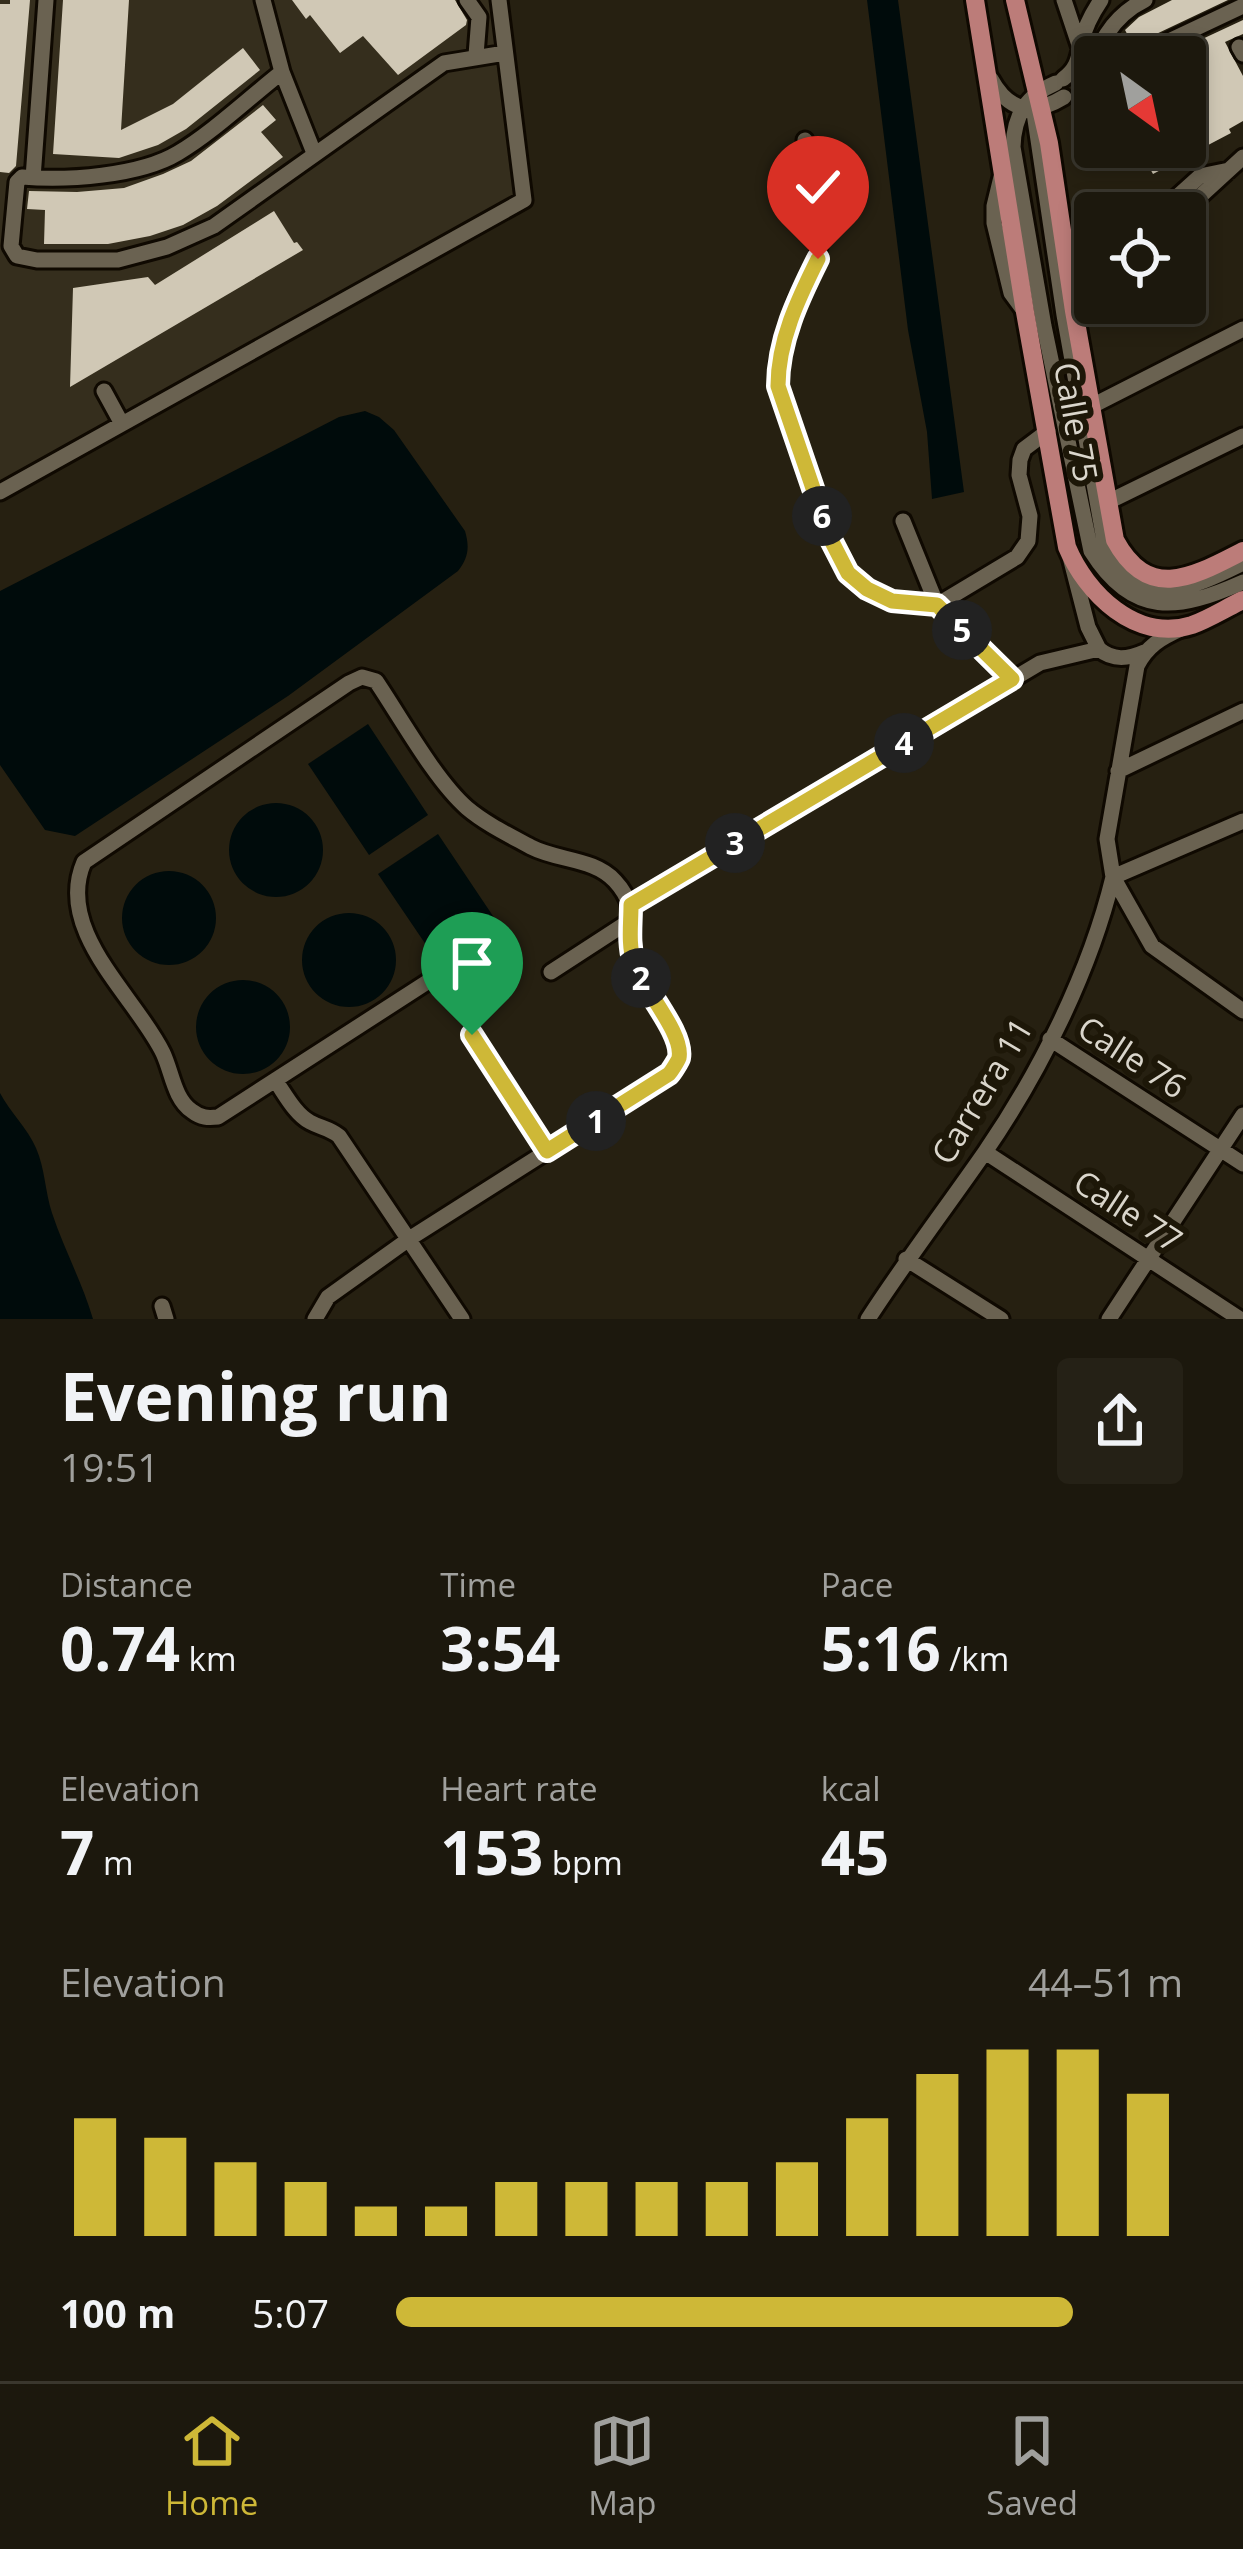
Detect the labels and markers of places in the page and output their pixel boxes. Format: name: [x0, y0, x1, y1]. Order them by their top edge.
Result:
pin: [767, 136, 869, 259]
pin: 6: [792, 486, 852, 546]
pin: 5: [932, 600, 992, 660]
pin: 4: [874, 713, 934, 773]
pin: 3: [705, 813, 765, 873]
pin: [421, 912, 523, 1035]
pin: 2: [611, 948, 671, 1008]
pin: 1: [566, 1091, 626, 1151]

